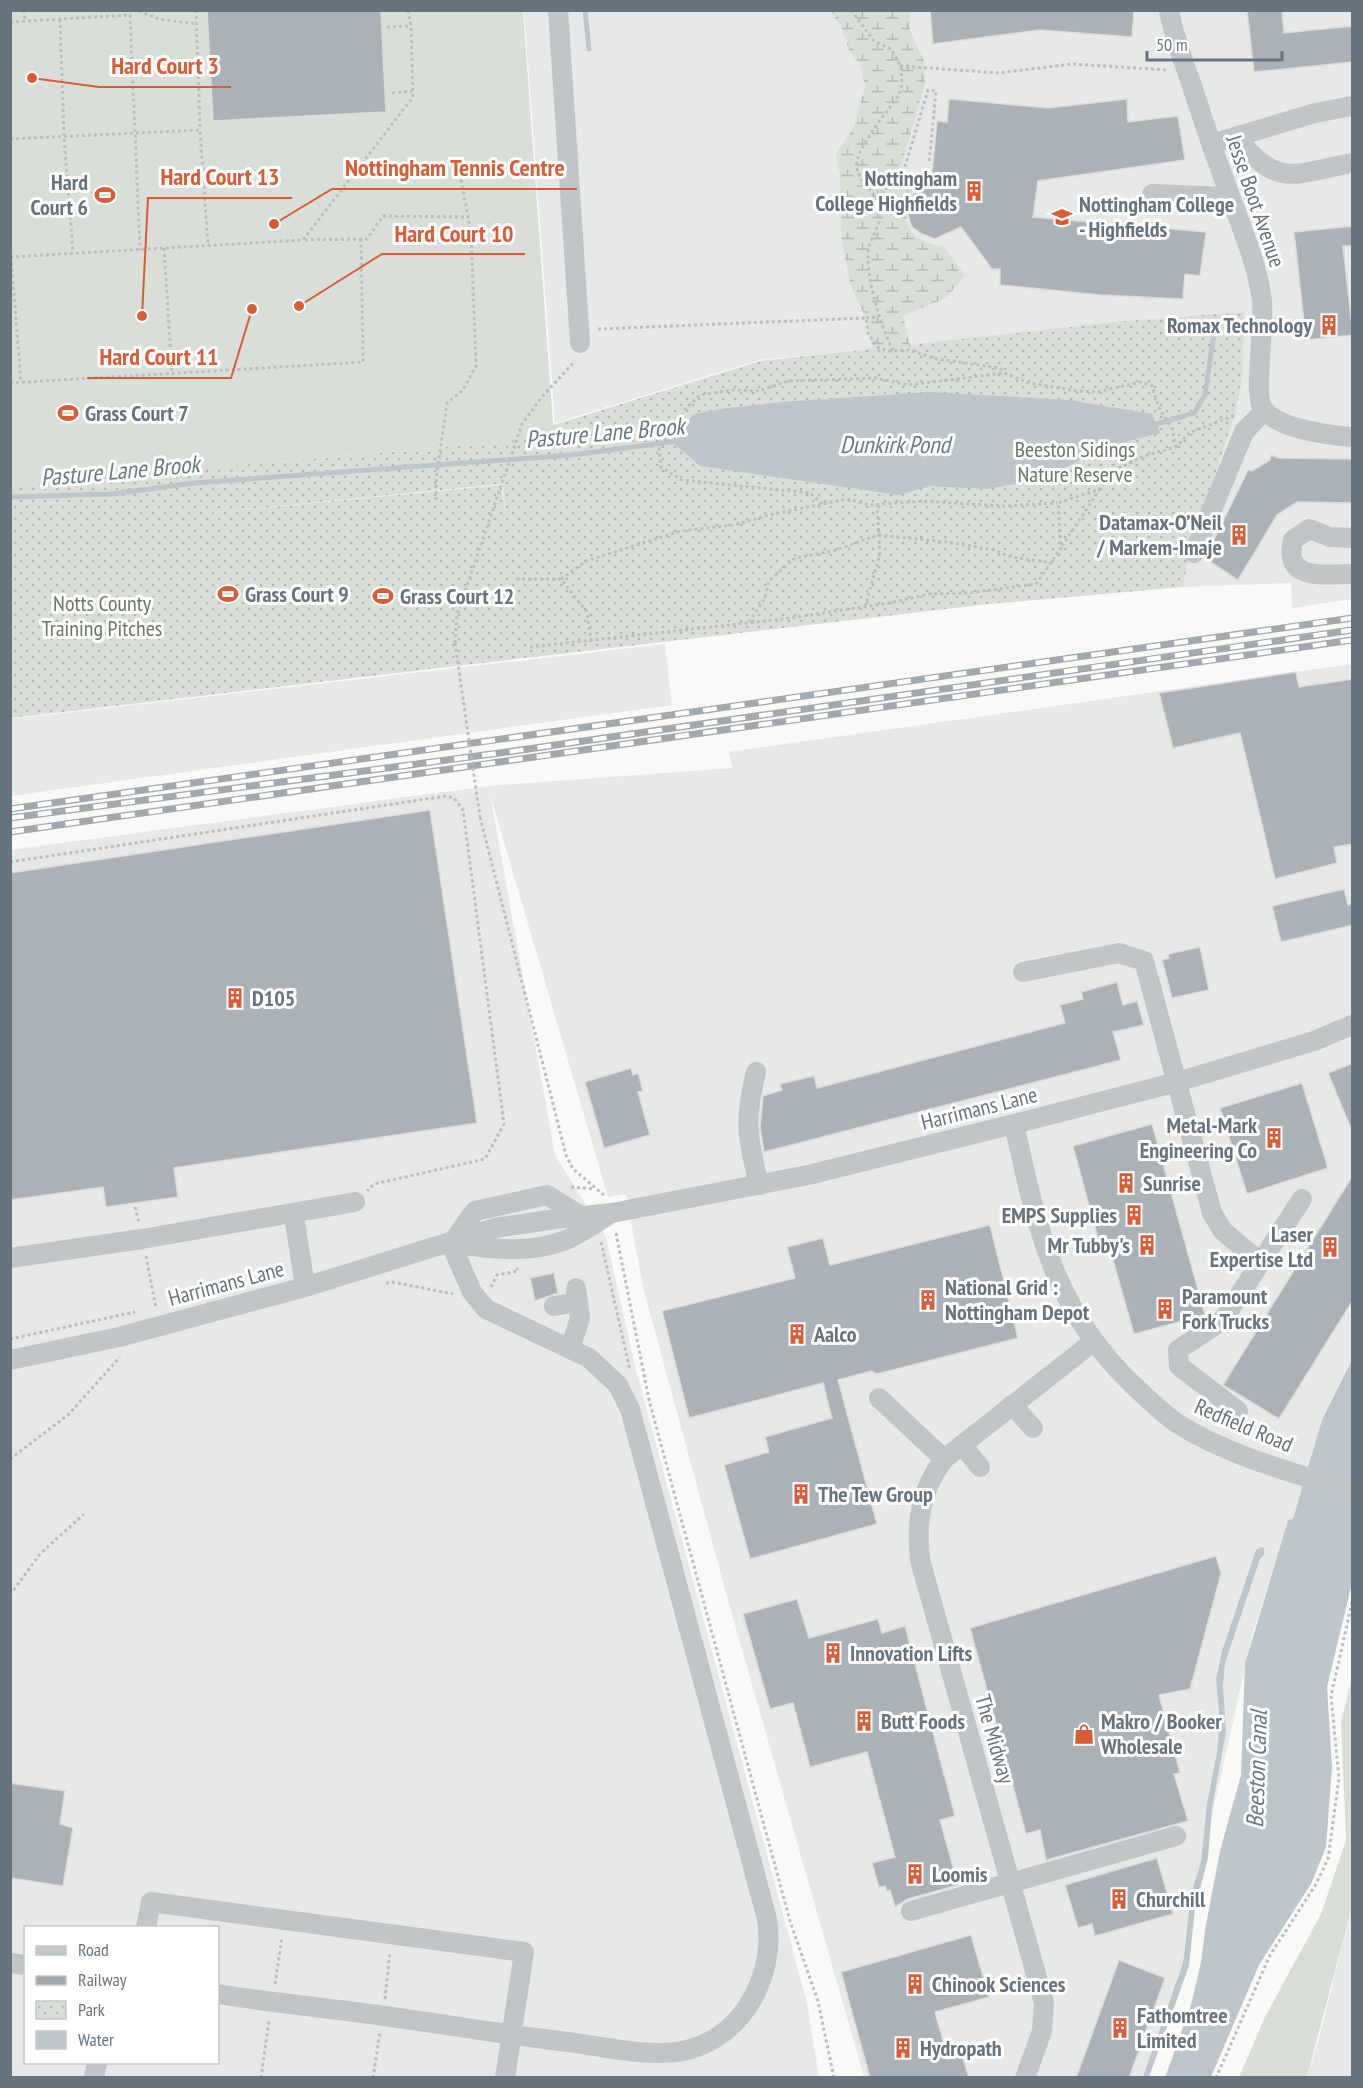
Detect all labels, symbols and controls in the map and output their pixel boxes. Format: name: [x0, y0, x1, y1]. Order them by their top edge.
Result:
scale bar: [1147, 24, 1282, 62]
text: 50 m: [1156, 33, 1188, 56]
callout: Hard Court 3: [99, 45, 231, 87]
text: Hard Court 3: [111, 50, 219, 81]
street label: Jesse Boot Avenue: [1220, 130, 1292, 271]
callout: Nottingham Tennis Centre: [332, 147, 577, 189]
text: Nottingham Tennis Centre: [345, 152, 565, 183]
callout: Hard Court 13: [148, 156, 292, 198]
text: Hard Court 13: [160, 161, 280, 192]
place label: Nottingham College Highfields: [815, 164, 957, 217]
place label: Hard Court 6: [31, 168, 88, 221]
building icon: Nottingham College Highfields: [962, 179, 986, 203]
sports icon: Hard Court 6: [93, 183, 117, 207]
place label: Nottingham College - Highfields: [1079, 190, 1234, 243]
school or university icon: Nottingham College - Highfields: [1050, 205, 1074, 229]
callout: Hard Court 10: [382, 212, 525, 254]
text: Hard Court 10: [394, 218, 514, 249]
place label: Romax Technology: [1167, 311, 1313, 339]
building icon: Romax Technology: [1317, 313, 1341, 337]
callout: Hard Court 11: [87, 336, 231, 378]
text: Hard Court 11: [99, 341, 219, 372]
place label: Grass Court 7: [85, 399, 189, 427]
sports icon: Grass Court 7: [56, 401, 80, 425]
water label: Pasture Lane Brook: [524, 410, 688, 455]
water label: Dunkirk Pond: [840, 429, 954, 460]
park label: Beeston Sidings Nature Reserve: [1015, 435, 1135, 488]
water label: Pasture Lane Brook: [39, 448, 203, 493]
place label: Datamax-O’Neil / Markem-Imaje: [1096, 508, 1223, 561]
building icon: Datamax-O’Neil / Markem-Imaje: [1227, 523, 1251, 547]
place label: Grass Court 9: [245, 580, 349, 608]
sports icon: Grass Court 9: [216, 582, 240, 606]
place label: Grass Court 12: [400, 582, 514, 610]
sports icon: Grass Court 12: [371, 584, 395, 608]
park label: Notts County Training Pitches: [42, 589, 162, 642]
place label: D105: [252, 984, 295, 1012]
building icon: D105: [223, 986, 247, 1010]
street label: Harrimans Lane: [918, 1080, 1040, 1136]
place label: Metal-Mark Engineering Co: [1140, 1111, 1258, 1164]
building icon: Metal-Mark Engineering Co: [1262, 1126, 1286, 1150]
place label: Sunrise: [1143, 1169, 1201, 1197]
building icon: Sunrise: [1114, 1171, 1138, 1195]
place label: EMPS Supplies: [1002, 1201, 1117, 1229]
building icon: EMPS Supplies: [1122, 1203, 1146, 1227]
place label: Laser Expertise Ltd: [1210, 1220, 1314, 1273]
place label: Mr Tubby's: [1048, 1231, 1130, 1259]
building icon: Mr Tubby's: [1135, 1233, 1159, 1257]
building icon: Laser Expertise Ltd: [1318, 1235, 1342, 1259]
street label: Harrimans Lane: [165, 1254, 287, 1312]
place label: National Grid : Nottingham Depot: [945, 1273, 1090, 1326]
place label: Paramount Fork Trucks: [1182, 1282, 1269, 1335]
building icon: National Grid : Nottingham Depot: [916, 1288, 940, 1312]
building icon: Paramount Fork Trucks: [1153, 1297, 1177, 1321]
place label: Aalco: [813, 1320, 857, 1348]
building icon: Aalco: [785, 1322, 809, 1346]
street label: Redfield Road: [1191, 1392, 1297, 1458]
place label: The Tew Group: [818, 1480, 933, 1508]
building icon: The Tew Group: [789, 1482, 813, 1506]
place label: Innovation Lifts: [850, 1639, 972, 1667]
building icon: Innovation Lifts: [821, 1641, 845, 1665]
street label: The Midway: [969, 1691, 1021, 1788]
place label: Butt Foods: [881, 1707, 965, 1735]
place label: Makro / Booker Wholesale: [1100, 1707, 1222, 1760]
water label: Beeston Canal: [1239, 1707, 1274, 1828]
building icon: Butt Foods: [852, 1709, 876, 1733]
shop icon: Makro / Booker Wholesale: [1072, 1722, 1096, 1746]
place label: Loomis: [932, 1860, 988, 1888]
building icon: Loomis: [903, 1862, 927, 1886]
place label: Churchill: [1136, 1885, 1206, 1913]
building icon: Churchill: [1107, 1887, 1131, 1911]
legend: [24, 1926, 219, 2064]
text: Road: [78, 1938, 109, 1961]
text: Railway: [78, 1968, 127, 1991]
place label: Chinook Sciences: [932, 1970, 1066, 1998]
building icon: Chinook Sciences: [903, 1972, 927, 1996]
text: Park: [78, 1998, 105, 2021]
place label: Fathomtree Limited: [1137, 2001, 1228, 2054]
building icon: Fathomtree Limited: [1108, 2016, 1132, 2040]
text: Water: [78, 2028, 114, 2051]
place label: Hydropath: [920, 2034, 1002, 2062]
building icon: Hydropath: [891, 2036, 915, 2060]

